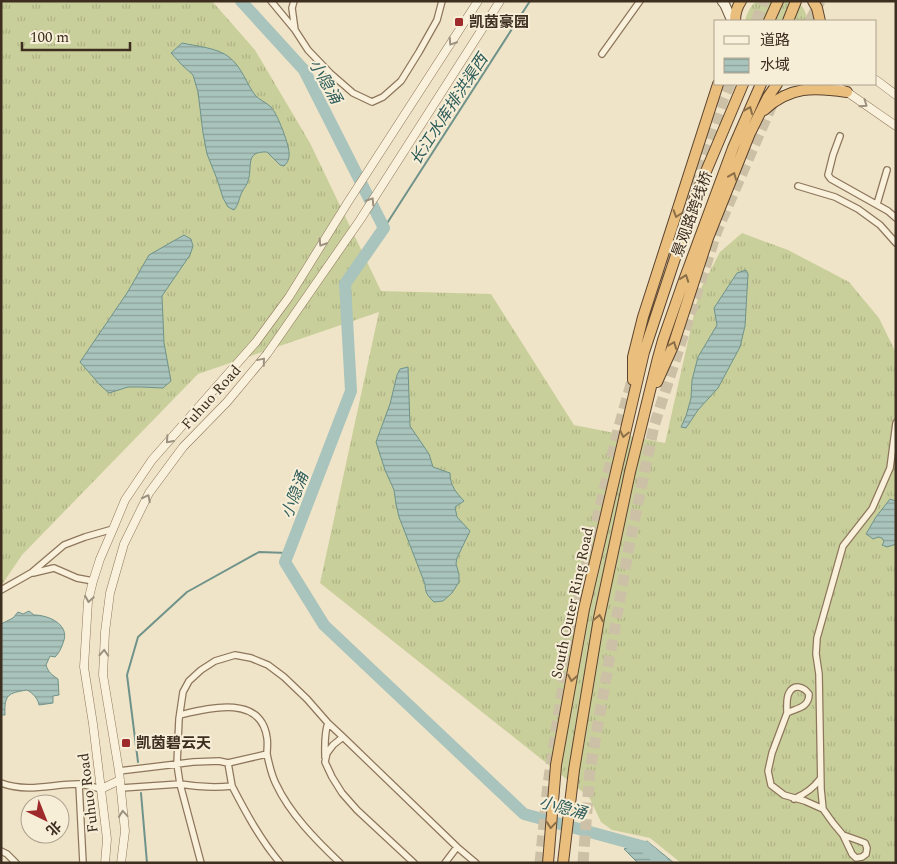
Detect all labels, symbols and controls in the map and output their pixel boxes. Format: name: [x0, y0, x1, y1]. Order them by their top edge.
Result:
place label: 凯茵豪园: [469, 11, 529, 34]
marker: 凯茵豪园: [453, 16, 465, 28]
scale bar: [22, 20, 130, 52]
legend: [714, 20, 877, 85]
text: 100 m: [30, 26, 69, 49]
text: 道路: [760, 29, 790, 52]
one-way arrow: [449, 36, 458, 46]
water label: 长江水库排洪渠西: [404, 47, 495, 170]
text: 水域: [760, 54, 790, 77]
water label: 小隐涌: [303, 55, 349, 110]
one-way arrow: [858, 98, 868, 107]
one-way arrow: [743, 106, 754, 115]
street label: 景观路跨线桥: [666, 168, 719, 260]
one-way arrow: [726, 172, 737, 181]
one-way arrow: [365, 198, 375, 207]
one-way arrow: [672, 209, 682, 217]
one-way arrow: [319, 238, 328, 247]
one-way arrow: [679, 274, 689, 283]
one-way arrow: [667, 342, 677, 350]
one-way arrow: [256, 357, 265, 366]
street label: Fuhuo Road: [176, 360, 247, 435]
one-way arrow: [620, 429, 630, 438]
one-way arrow: [166, 435, 175, 444]
water label: 小隐涌: [275, 467, 315, 522]
one-way arrow: [141, 495, 151, 504]
street label: South Outer Ring Road: [545, 525, 600, 681]
one-way arrow: [85, 595, 95, 603]
one-way arrow: [593, 613, 604, 622]
one-way arrow: [98, 649, 109, 657]
one-way arrow: [567, 674, 577, 682]
place label: 凯茵碧云天: [136, 732, 211, 755]
marker: 凯茵碧云天: [120, 737, 132, 749]
street label: Fuhuo Road: [72, 752, 105, 834]
water label: 小隐涌: [536, 790, 591, 826]
north arrow: [20, 794, 70, 844]
one-way arrow: [118, 810, 129, 818]
text: 北: [41, 816, 66, 841]
one-way arrow: [545, 821, 556, 829]

